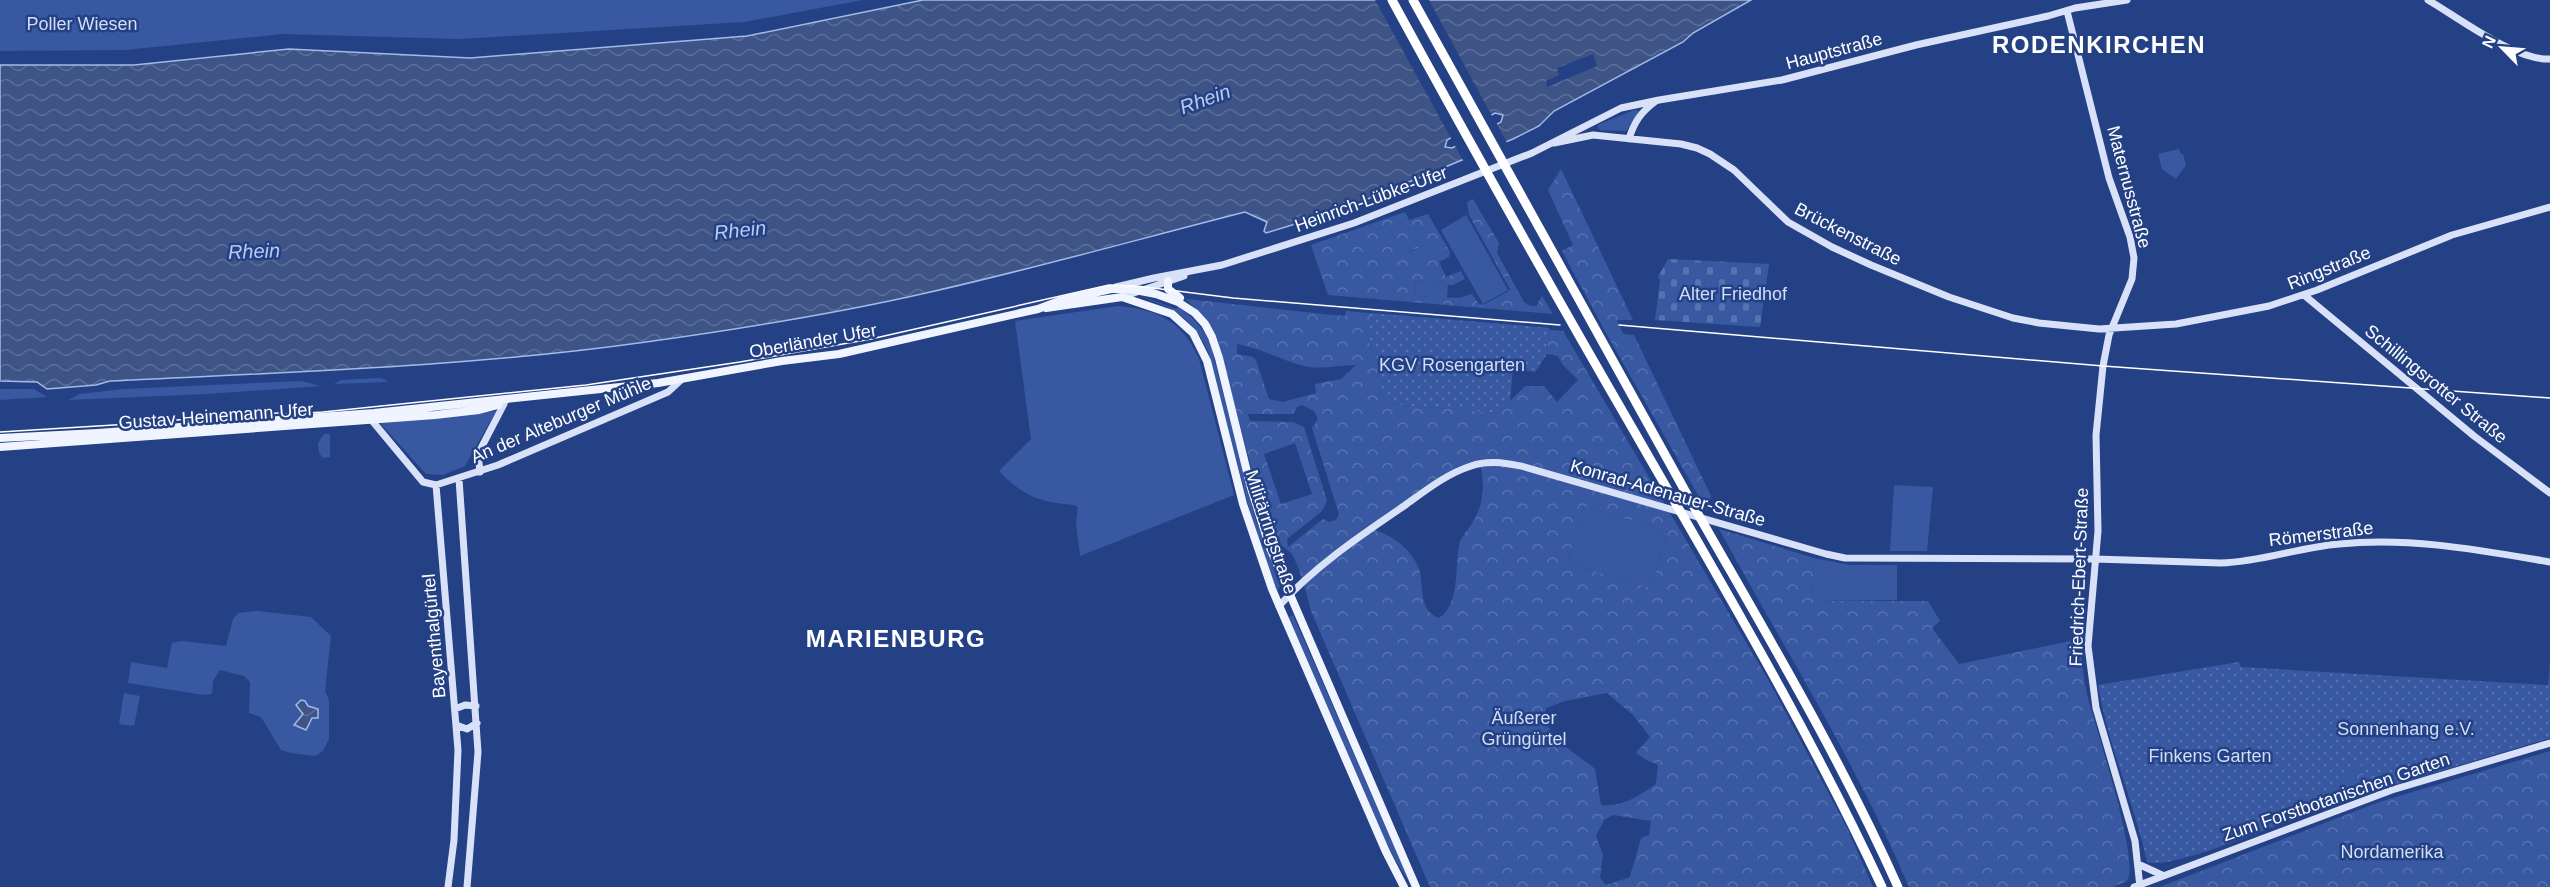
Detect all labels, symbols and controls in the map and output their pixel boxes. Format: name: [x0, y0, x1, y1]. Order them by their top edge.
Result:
park label: Poller Wiesen: [26, 14, 138, 34]
north arrow: [2472, 18, 2532, 78]
street label: Hauptstraße: [1784, 29, 1884, 73]
district label: RODENKIRCHEN: [1992, 31, 2206, 58]
text: N: [2479, 33, 2499, 51]
water label: Rhein: [1177, 80, 1233, 118]
street label: Maternusstraße: [2103, 124, 2155, 250]
street label: Heinrich-Lübke-Ufer: [1292, 162, 1450, 236]
street label: Brückenstraße: [1791, 199, 1905, 269]
water label: Rhein: [713, 216, 767, 244]
water label: Rhein: [227, 239, 281, 263]
street label: Ringstraße: [2284, 242, 2374, 294]
park label: Alter Friedhof: [1679, 284, 1788, 304]
street label: Oberländer Ufer: [748, 320, 878, 362]
street label: Schillingsrotter Straße: [2361, 321, 2511, 447]
park label: KGV Rosengarten: [1379, 355, 1525, 375]
street label: An der Alteburger Mühle: [468, 373, 654, 467]
street label: Gustav-Heinemann-Ufer: [118, 399, 314, 433]
street label: Konrad-Adenauer-Straße: [1568, 456, 1768, 530]
street label: Militärringstraße: [1242, 468, 1300, 596]
street label: Friedrich-Ebert-Straße: [2066, 487, 2092, 667]
street label: Römerstraße: [2268, 518, 2374, 550]
street label: Bayenthalgürtel: [419, 573, 449, 699]
district label: MARIENBURG: [806, 625, 986, 652]
park label: Äußerer Grüngürtel: [1481, 708, 1567, 749]
park label: Sonnenhang e.V.: [2337, 719, 2475, 739]
park label: Finkens Garten: [2148, 746, 2272, 766]
street label: Zum Forstbotanischen Garten: [2220, 749, 2452, 845]
park label: Nordamerika: [2340, 842, 2445, 862]

